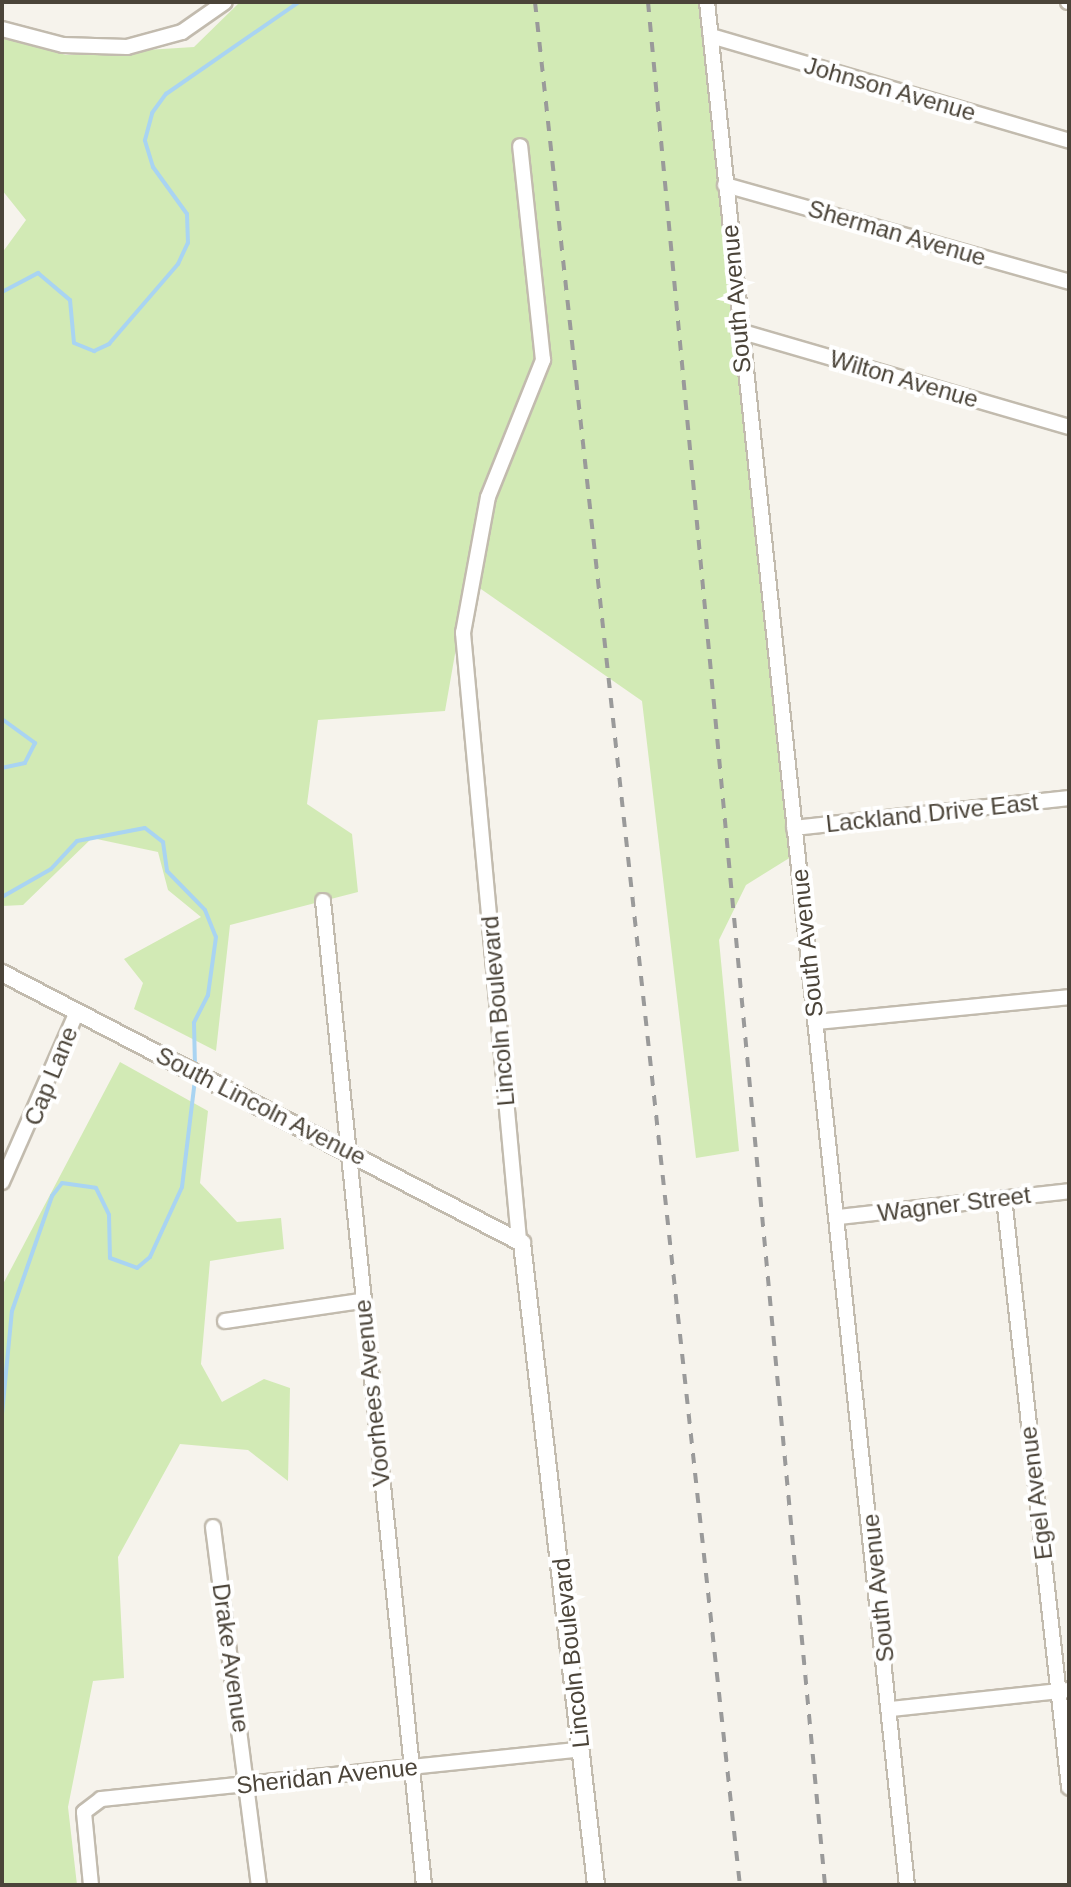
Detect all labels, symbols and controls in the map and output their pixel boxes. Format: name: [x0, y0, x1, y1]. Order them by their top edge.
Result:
street label: Johnson Avenue: [800, 51, 980, 127]
street label: Sherman Avenue: [804, 194, 990, 272]
street label: South Avenue: [715, 223, 757, 375]
street label: Wilton Avenue: [826, 344, 982, 414]
street label: Lackland Drive East: [824, 788, 1040, 838]
street label: South Avenue: [785, 867, 829, 1019]
street label: Lincoln Boulevard: [475, 915, 521, 1107]
street label: Cap Lane: [18, 1022, 84, 1130]
street label: South Lincoln Avenue: [151, 1040, 371, 1172]
street label: Wagner Street: [876, 1180, 1032, 1228]
street label: Voorhees Avenue: [348, 1297, 396, 1489]
street label: Egel Avenue: [1013, 1424, 1059, 1562]
street label: South Avenue: [856, 1512, 900, 1664]
street label: Lincoln Boulevard: [547, 1557, 595, 1749]
street label: Drake Avenue: [206, 1581, 256, 1735]
street label: Sheridan Avenue: [234, 1752, 420, 1800]

